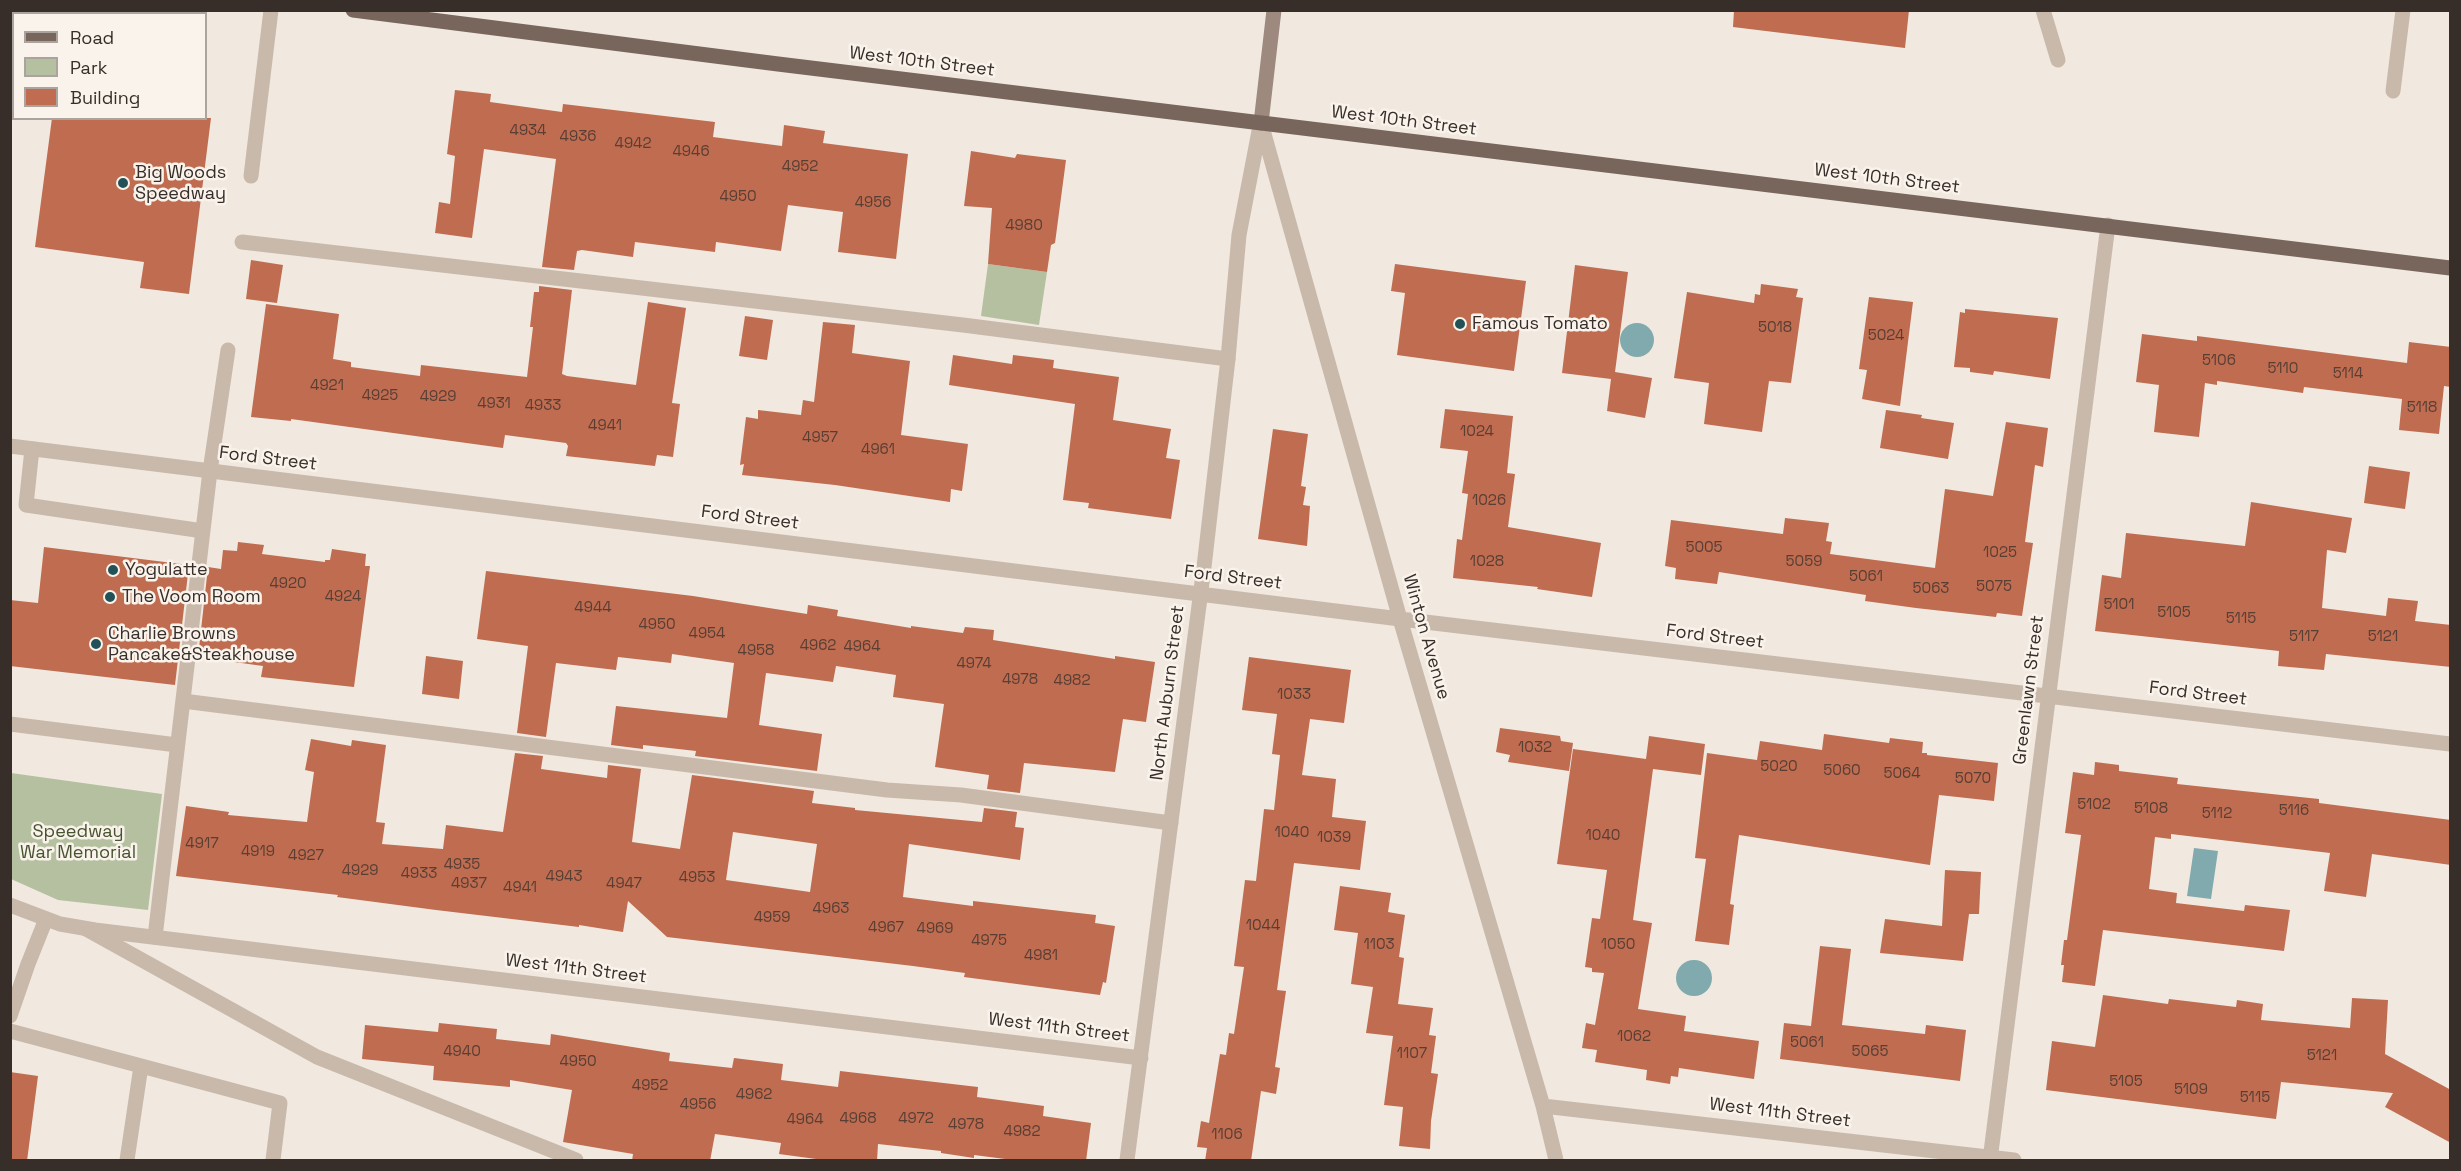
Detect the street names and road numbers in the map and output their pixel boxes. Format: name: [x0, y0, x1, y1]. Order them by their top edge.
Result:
street label: West 10th Street: [848, 42, 996, 82]
street label: West 10th Street: [1330, 101, 1478, 141]
street label: West 10th Street: [1813, 159, 1961, 199]
street label: Ford Street: [218, 442, 318, 476]
street label: Ford Street: [700, 501, 800, 535]
street label: Ford Street: [1183, 561, 1283, 595]
street label: Winton Avenue: [1398, 572, 1454, 702]
street label: North Auburn Street: [1147, 604, 1189, 782]
street label: Greenlawn Street: [2009, 614, 2049, 766]
street label: Ford Street: [1665, 620, 1765, 654]
street label: Ford Street: [2148, 677, 2248, 711]
street label: West 11th Street: [504, 950, 648, 988]
street label: West 11th Street: [987, 1009, 1131, 1047]
street label: West 11th Street: [1708, 1094, 1852, 1132]

